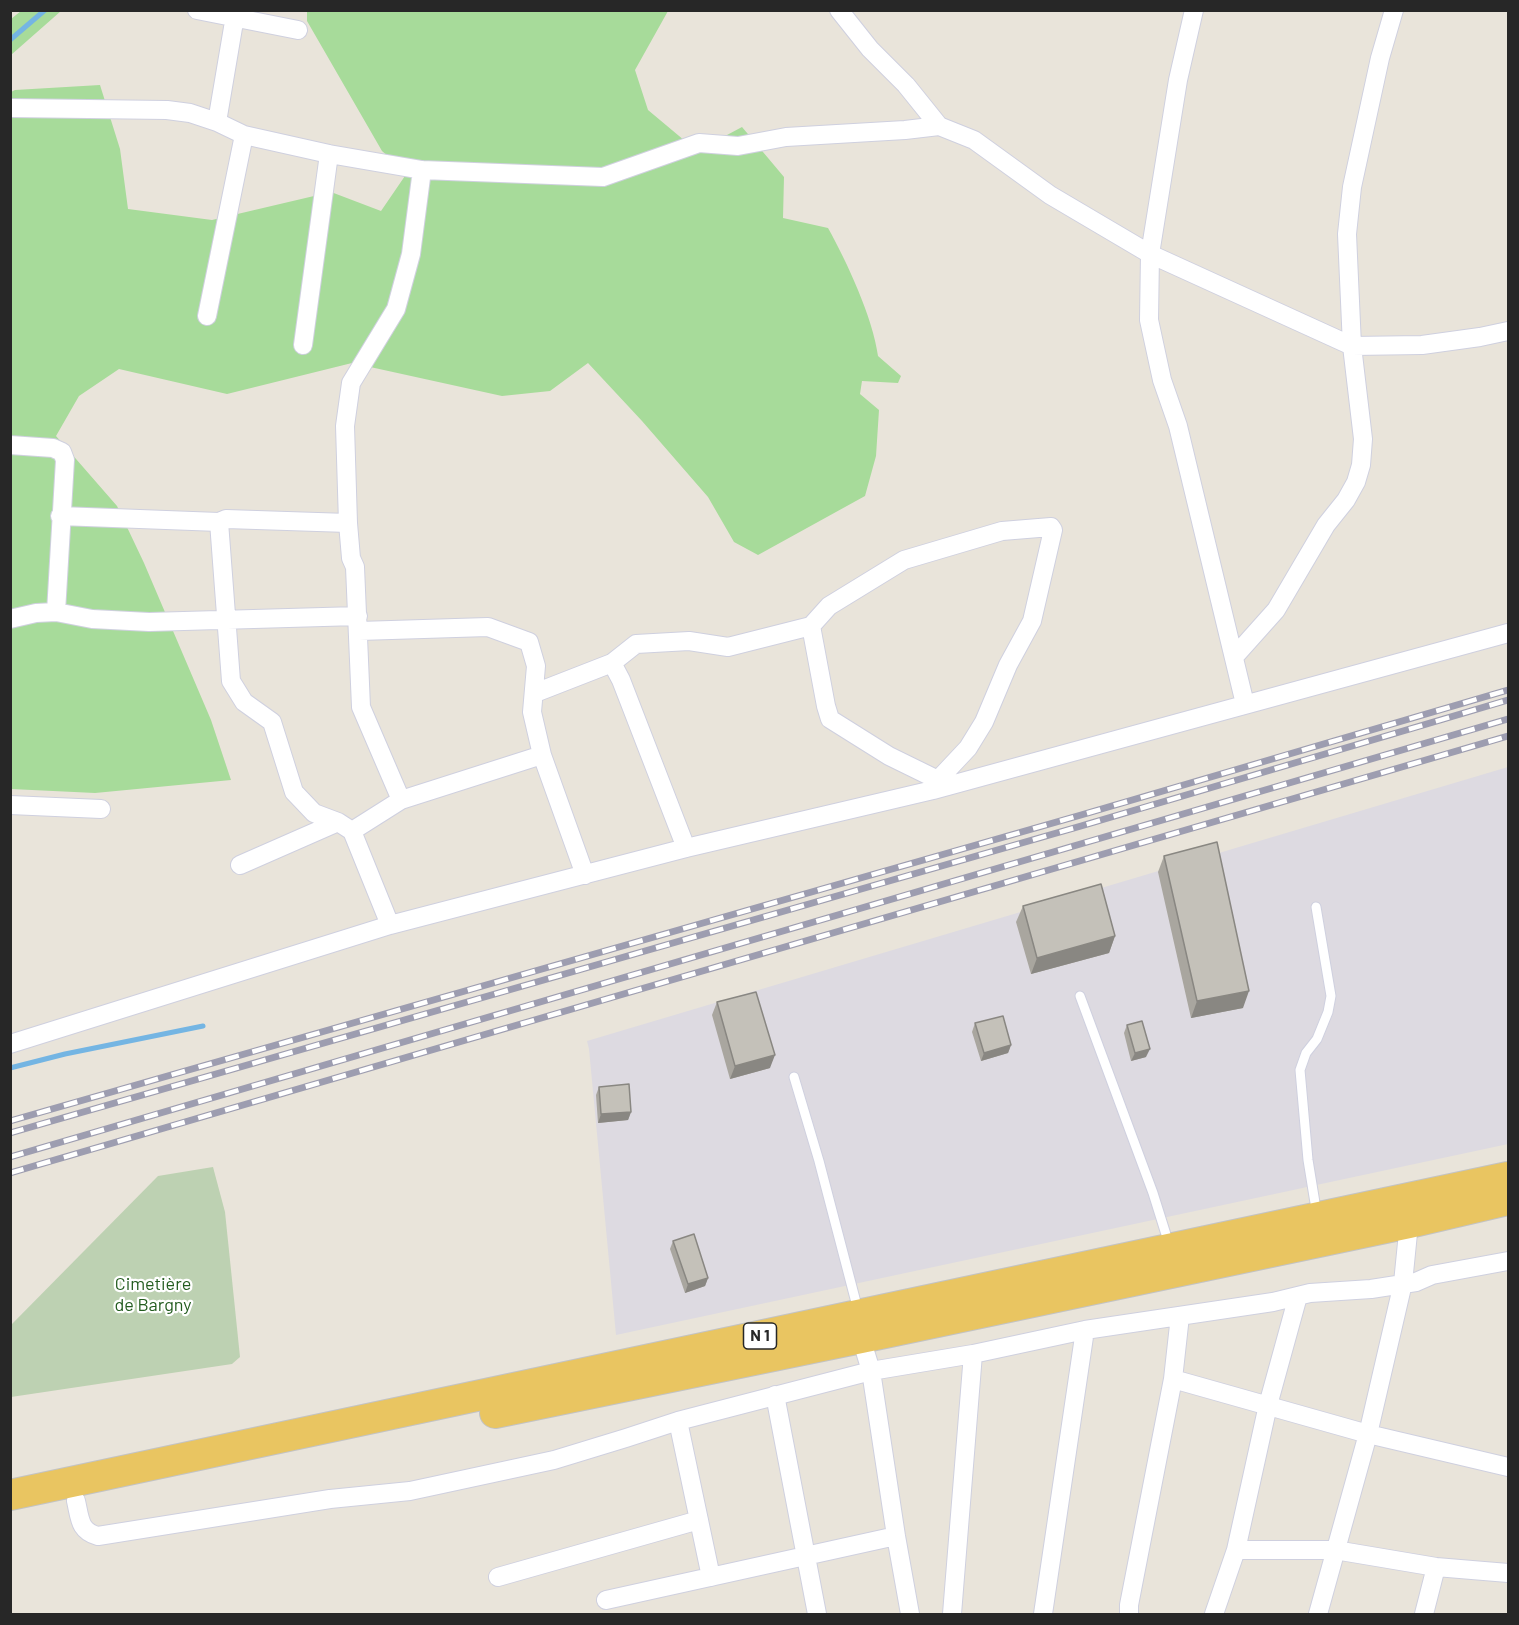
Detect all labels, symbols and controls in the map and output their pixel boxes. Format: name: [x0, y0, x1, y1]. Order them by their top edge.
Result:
park label: Cimetière de Bargny: [114, 1273, 192, 1316]
road number: N 1: [744, 1323, 777, 1349]

